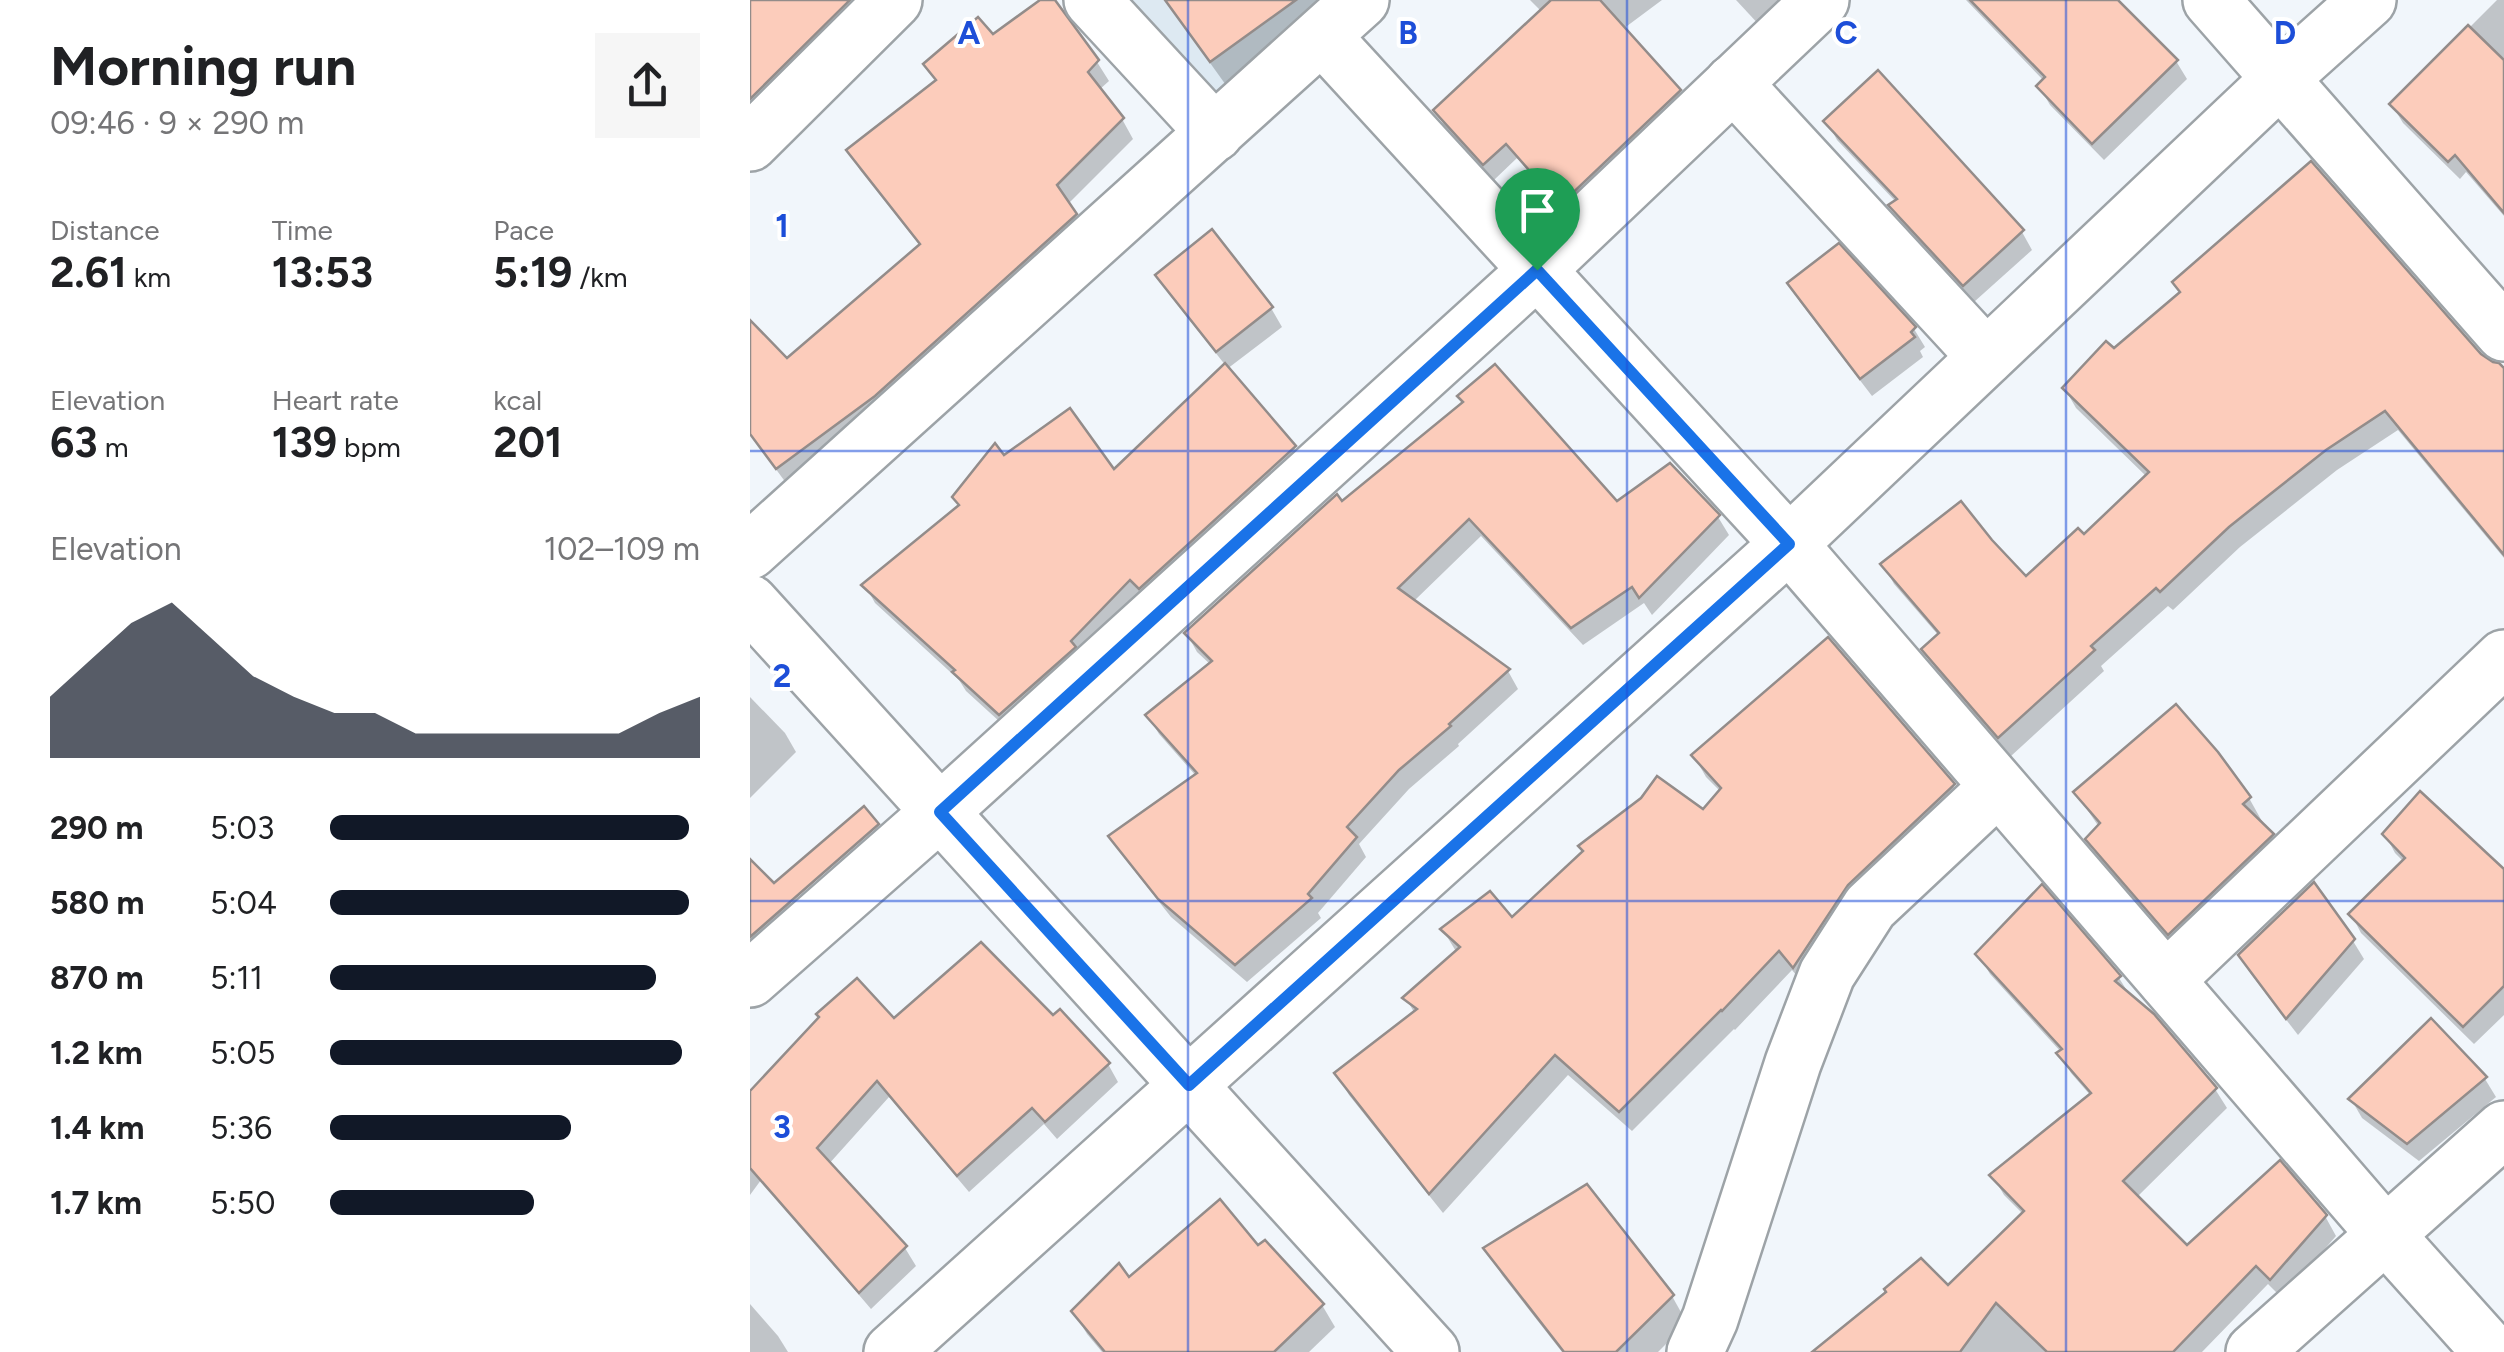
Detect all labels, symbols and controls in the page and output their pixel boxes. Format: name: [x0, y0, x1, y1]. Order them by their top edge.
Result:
text: A: [958, 14, 981, 52]
text: B: [1398, 14, 1418, 52]
text: C: [1834, 14, 1858, 52]
text: D: [2274, 14, 2296, 52]
text: Morning run: [50, 33, 356, 99]
button: share: [595, 33, 700, 138]
text: 09:46 · 9 × 290 m: [50, 104, 304, 142]
pin: [1495, 168, 1580, 271]
icon: arrive: [1510, 183, 1565, 238]
text: 1: [775, 207, 789, 245]
text: Distance: [50, 213, 160, 247]
text: Time: [272, 213, 333, 247]
text: Pace: [493, 213, 554, 247]
text: 2.61: [50, 247, 127, 298]
text: 13:53: [272, 247, 373, 298]
text: 5:19: [493, 247, 572, 298]
text: km: [127, 260, 171, 294]
text: /km: [572, 260, 628, 294]
text: Elevation: [50, 383, 165, 417]
text: Heart rate: [272, 383, 399, 417]
text: kcal: [493, 383, 542, 417]
text: 63: [50, 417, 98, 468]
text: 139: [272, 417, 337, 468]
text: 201: [493, 417, 563, 468]
text: m: [98, 430, 128, 464]
text: bpm: [337, 430, 401, 464]
text: Elevation: [50, 530, 182, 568]
text: 102–109 m: [544, 530, 700, 568]
text: 2: [773, 657, 791, 695]
text: 290 m: [50, 809, 143, 847]
text: 5:03: [210, 809, 274, 847]
text: 580 m: [50, 884, 144, 922]
text: 5:04: [210, 884, 277, 922]
text: 870 m: [50, 959, 144, 997]
text: 5:11: [210, 959, 263, 997]
text: 1.2 km: [50, 1034, 143, 1072]
text: 5:05: [210, 1034, 275, 1072]
text: 3: [773, 1108, 791, 1146]
text: 1.4 km: [50, 1109, 144, 1147]
text: 5:36: [210, 1109, 272, 1147]
text: 1.7 km: [50, 1184, 142, 1222]
text: 5:50: [210, 1184, 275, 1222]

